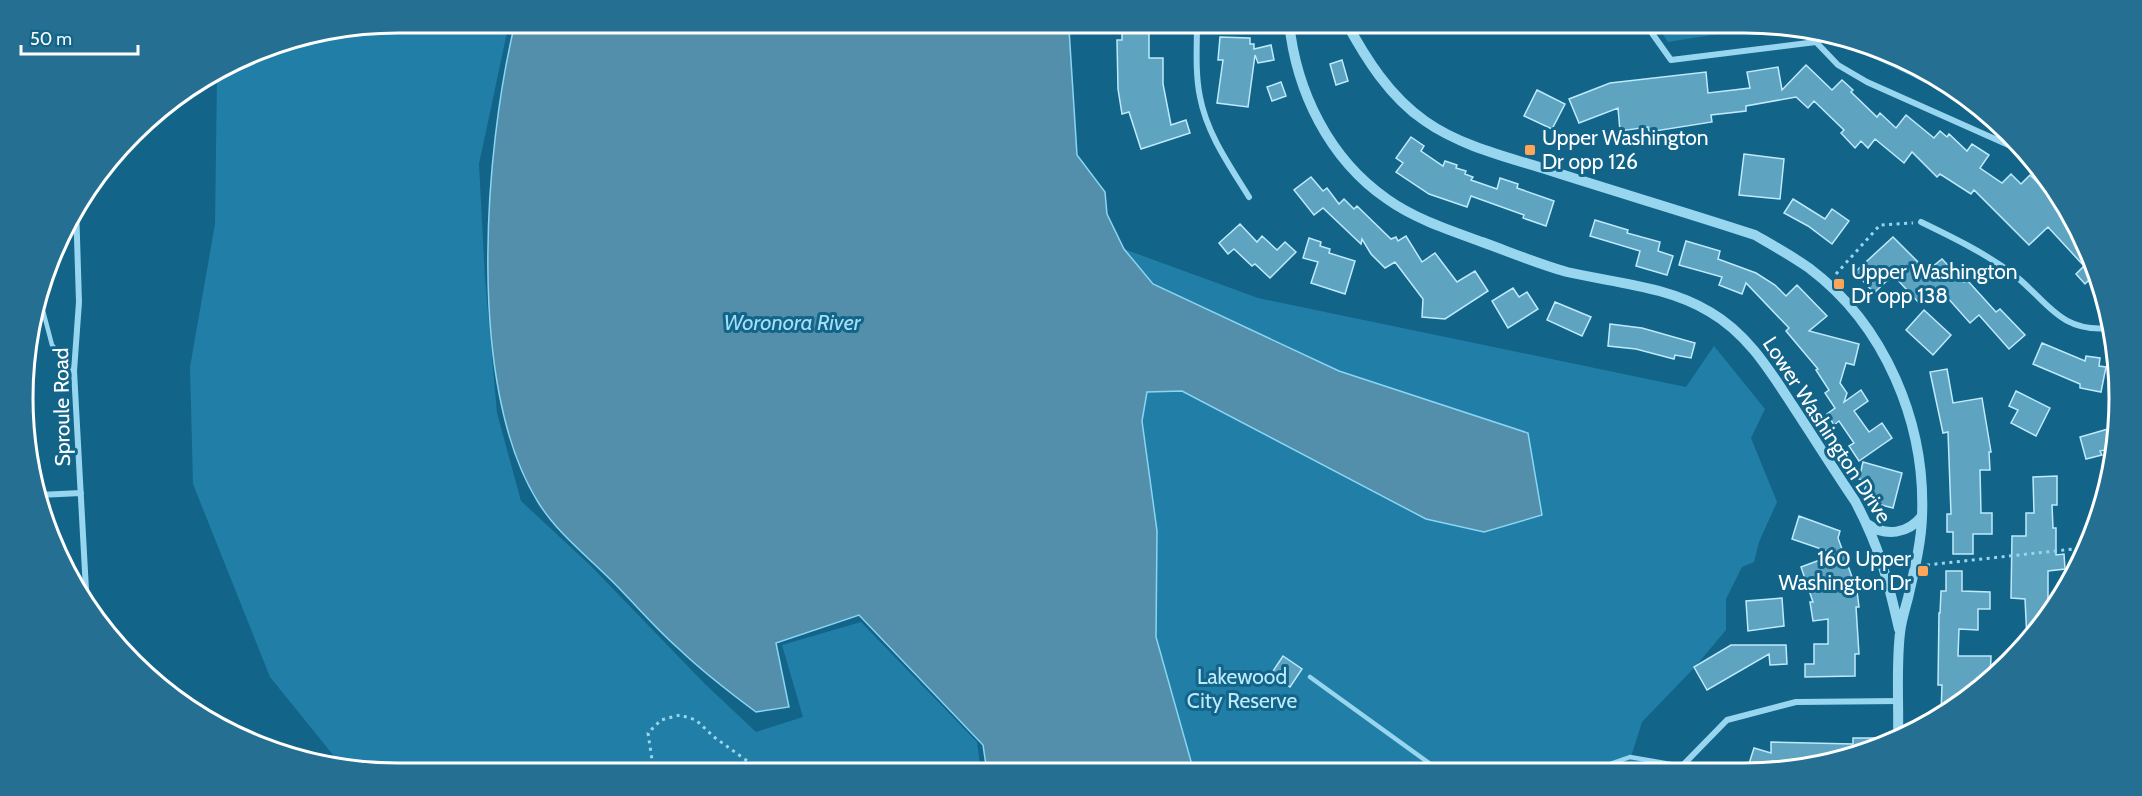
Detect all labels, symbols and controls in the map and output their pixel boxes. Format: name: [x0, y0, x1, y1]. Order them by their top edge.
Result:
scale bar: [21, 18, 138, 56]
text: 50 m: [30, 28, 72, 50]
place label: Upper Washington Dr opp 126: [1542, 125, 1709, 174]
marker: Upper Washington Dr opp 126: [1523, 143, 1537, 157]
place label: Upper Washington Dr opp 138: [1851, 259, 2018, 308]
marker: Upper Washington Dr opp 138: [1832, 277, 1846, 291]
water label: Woronora River: [724, 309, 862, 336]
street label: Lower Washington Drive: [1758, 332, 1897, 528]
street label: Sproule Road: [48, 347, 75, 467]
place label: 160 Upper Washington Dr: [1778, 546, 1911, 595]
marker: 160 Upper Washington Dr: [1916, 564, 1930, 578]
park label: Lakewood City Reserve: [1187, 664, 1297, 713]

